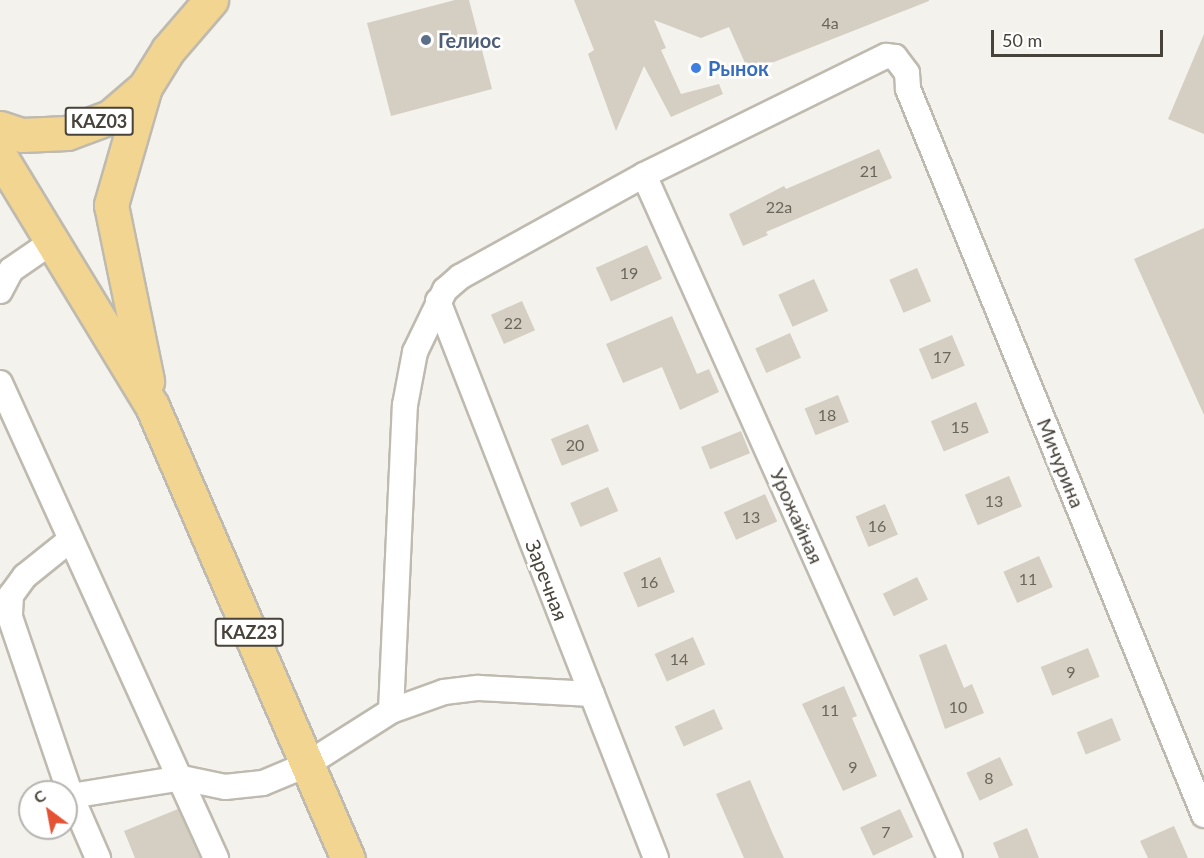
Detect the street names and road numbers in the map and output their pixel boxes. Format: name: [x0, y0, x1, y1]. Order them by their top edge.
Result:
road number: KАZ03: [64, 106, 134, 136]
street label: Мичурина: [1032, 415, 1090, 511]
street label: Урожайная: [765, 465, 829, 567]
street label: Заречная: [521, 536, 573, 624]
road number: KAZ23: [214, 617, 284, 647]

